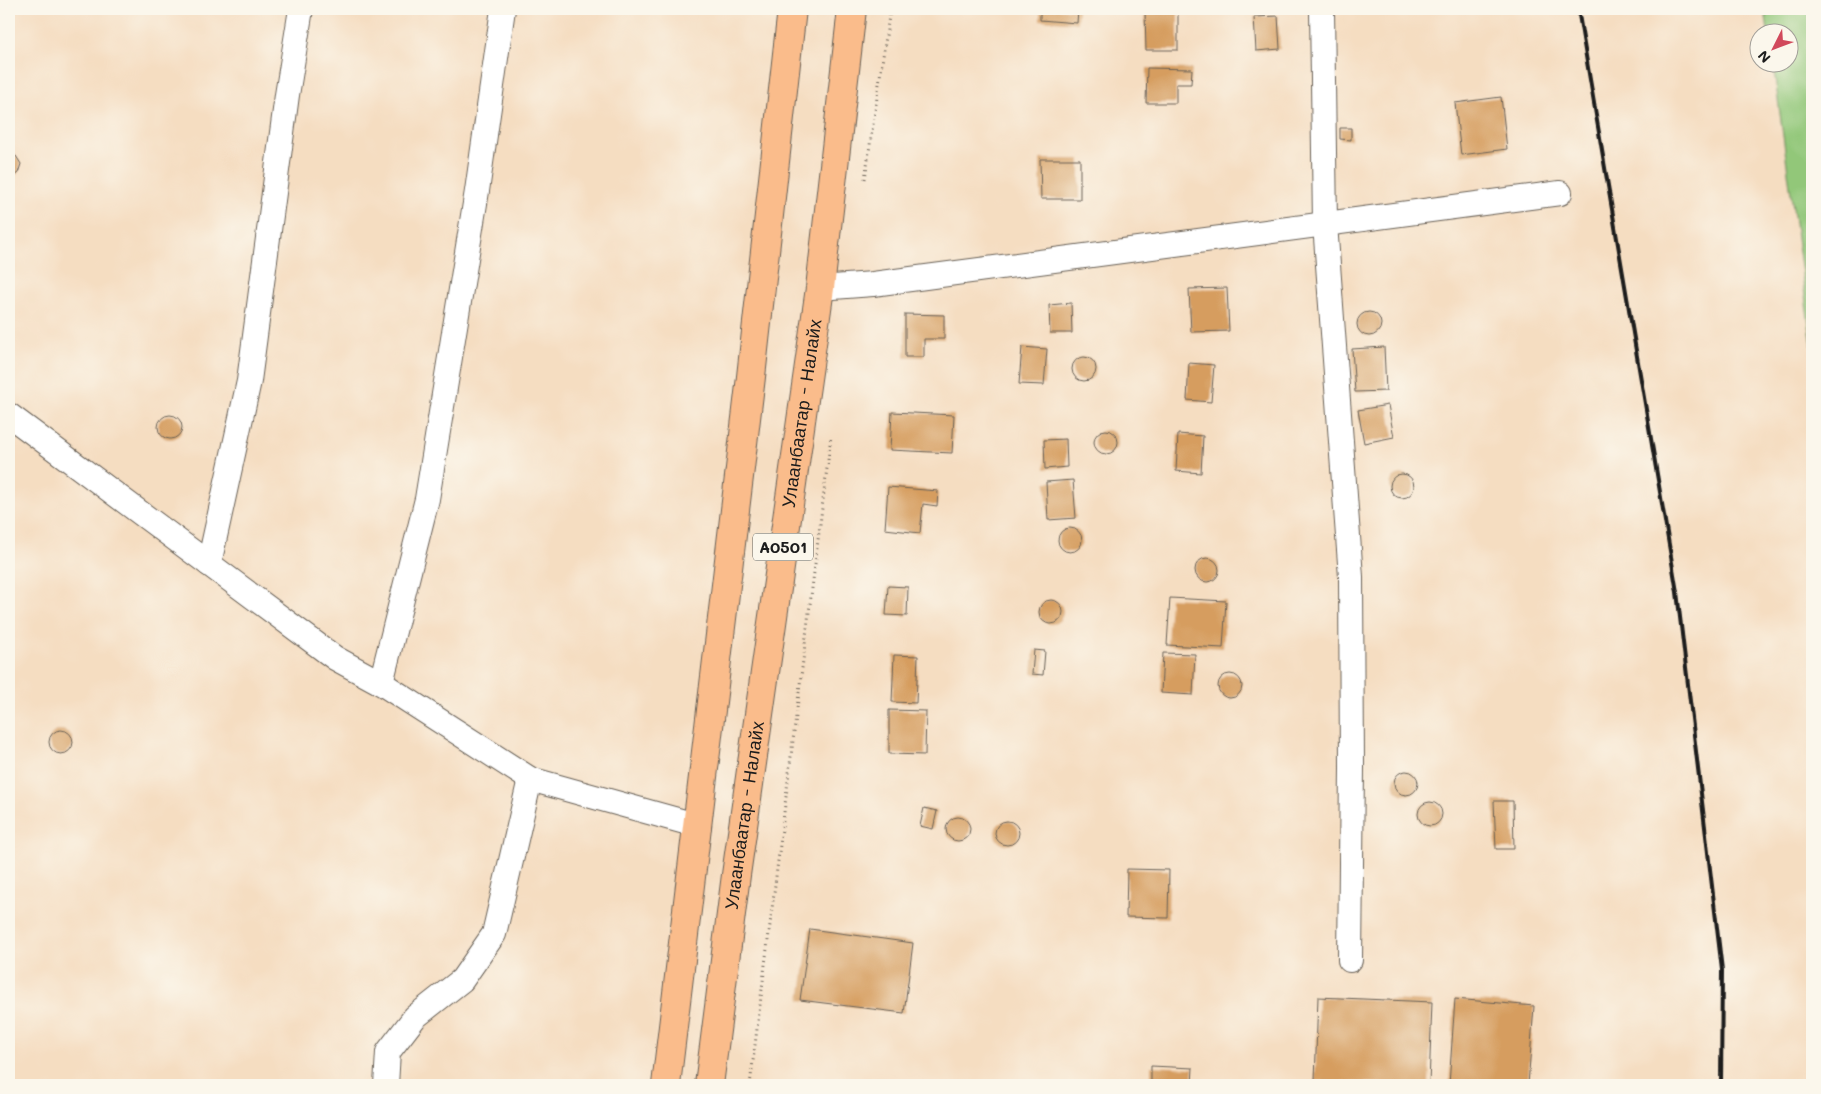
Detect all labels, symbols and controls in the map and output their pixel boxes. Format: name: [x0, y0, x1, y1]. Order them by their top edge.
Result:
north arrow: [1748, 22, 1798, 72]
text: N: [1753, 47, 1775, 67]
street label: Улаанбаатар - Налайх: [776, 317, 826, 509]
road number: A0501: [753, 534, 813, 560]
street label: Улаанбаатар - Налайх: [719, 719, 769, 911]

